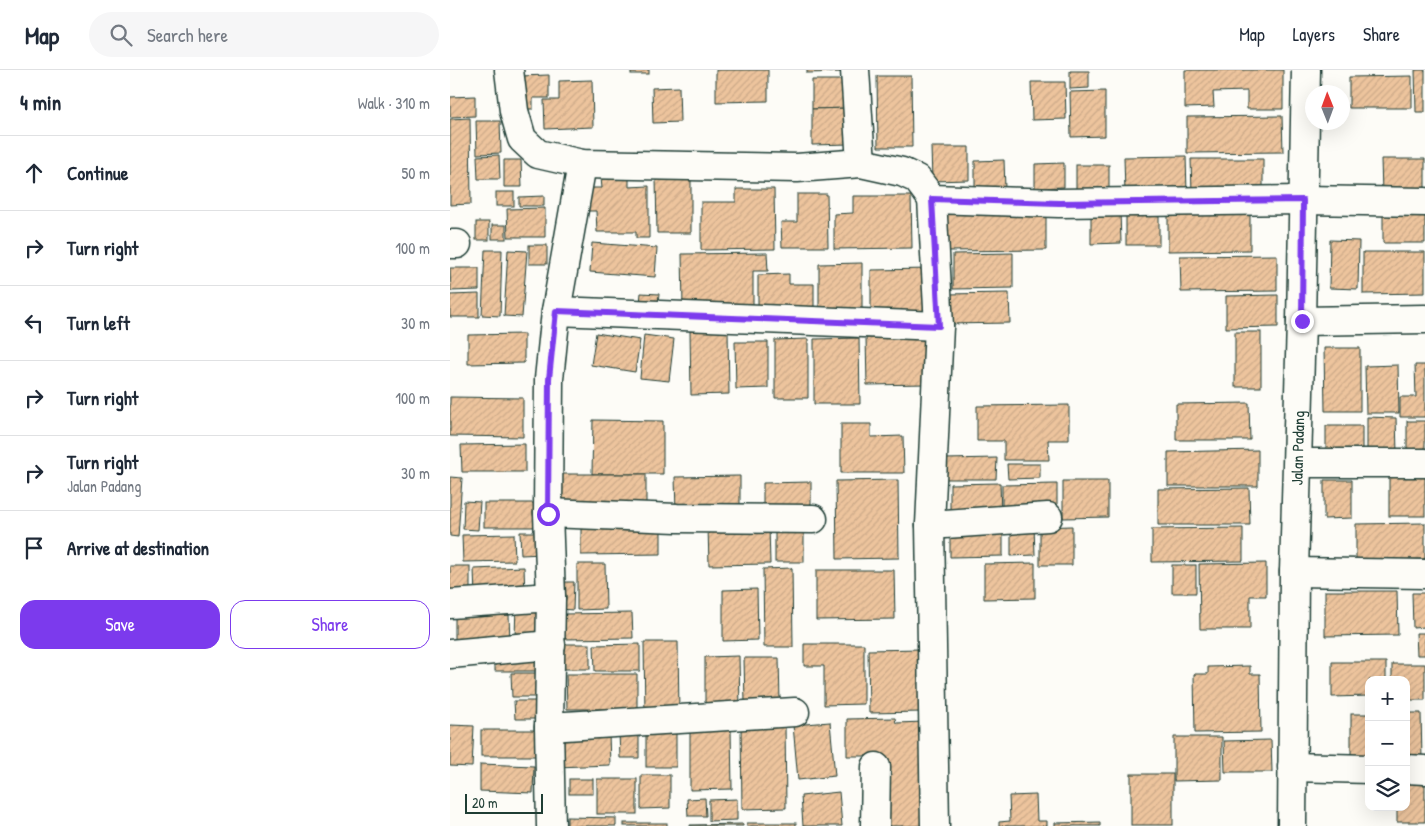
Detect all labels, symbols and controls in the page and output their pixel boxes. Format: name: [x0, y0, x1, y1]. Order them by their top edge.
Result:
search box: [89, 12, 439, 57]
text: Map: [25, 19, 59, 51]
icon: search: [107, 21, 135, 49]
text: Search here: [147, 22, 228, 48]
text: Map: [1239, 22, 1265, 47]
text: Layers: [1293, 22, 1335, 47]
text: Share: [1363, 22, 1400, 47]
north arrow: [1305, 85, 1350, 130]
text: 4 min: [20, 88, 61, 117]
text: Walk · 310 m: [358, 92, 430, 114]
icon: ahead: [20, 159, 48, 187]
text: Continue: [67, 160, 128, 186]
text: 50 m: [402, 162, 430, 184]
icon: right: [20, 234, 48, 262]
text: Turn right: [67, 235, 138, 261]
text: 100 m: [395, 237, 430, 259]
icon: left: [20, 309, 48, 337]
text: Turn left: [67, 310, 130, 336]
route end: [1291, 310, 1314, 333]
text: 30 m: [401, 312, 430, 334]
icon: right: [20, 384, 48, 412]
text: Turn right: [67, 385, 138, 411]
text: 100 m: [395, 387, 430, 409]
street label: Jalan Padang: [1285, 410, 1309, 486]
text: Turn right: [67, 449, 138, 475]
icon: right: [20, 459, 48, 487]
text: 30 m: [401, 462, 430, 484]
text: Jalan Padang: [67, 475, 141, 497]
route start: [537, 503, 560, 526]
icon: arrive: [20, 534, 48, 562]
text: Arrive at destination: [67, 535, 209, 561]
button: Save: [20, 600, 220, 649]
button: Share: [230, 600, 430, 649]
map controls: [1365, 676, 1410, 811]
button: +: [1365, 676, 1410, 721]
button: −: [1365, 721, 1410, 766]
button: layers: [1365, 766, 1410, 811]
scale bar: [465, 791, 542, 814]
text: 20 m: [472, 793, 498, 812]

